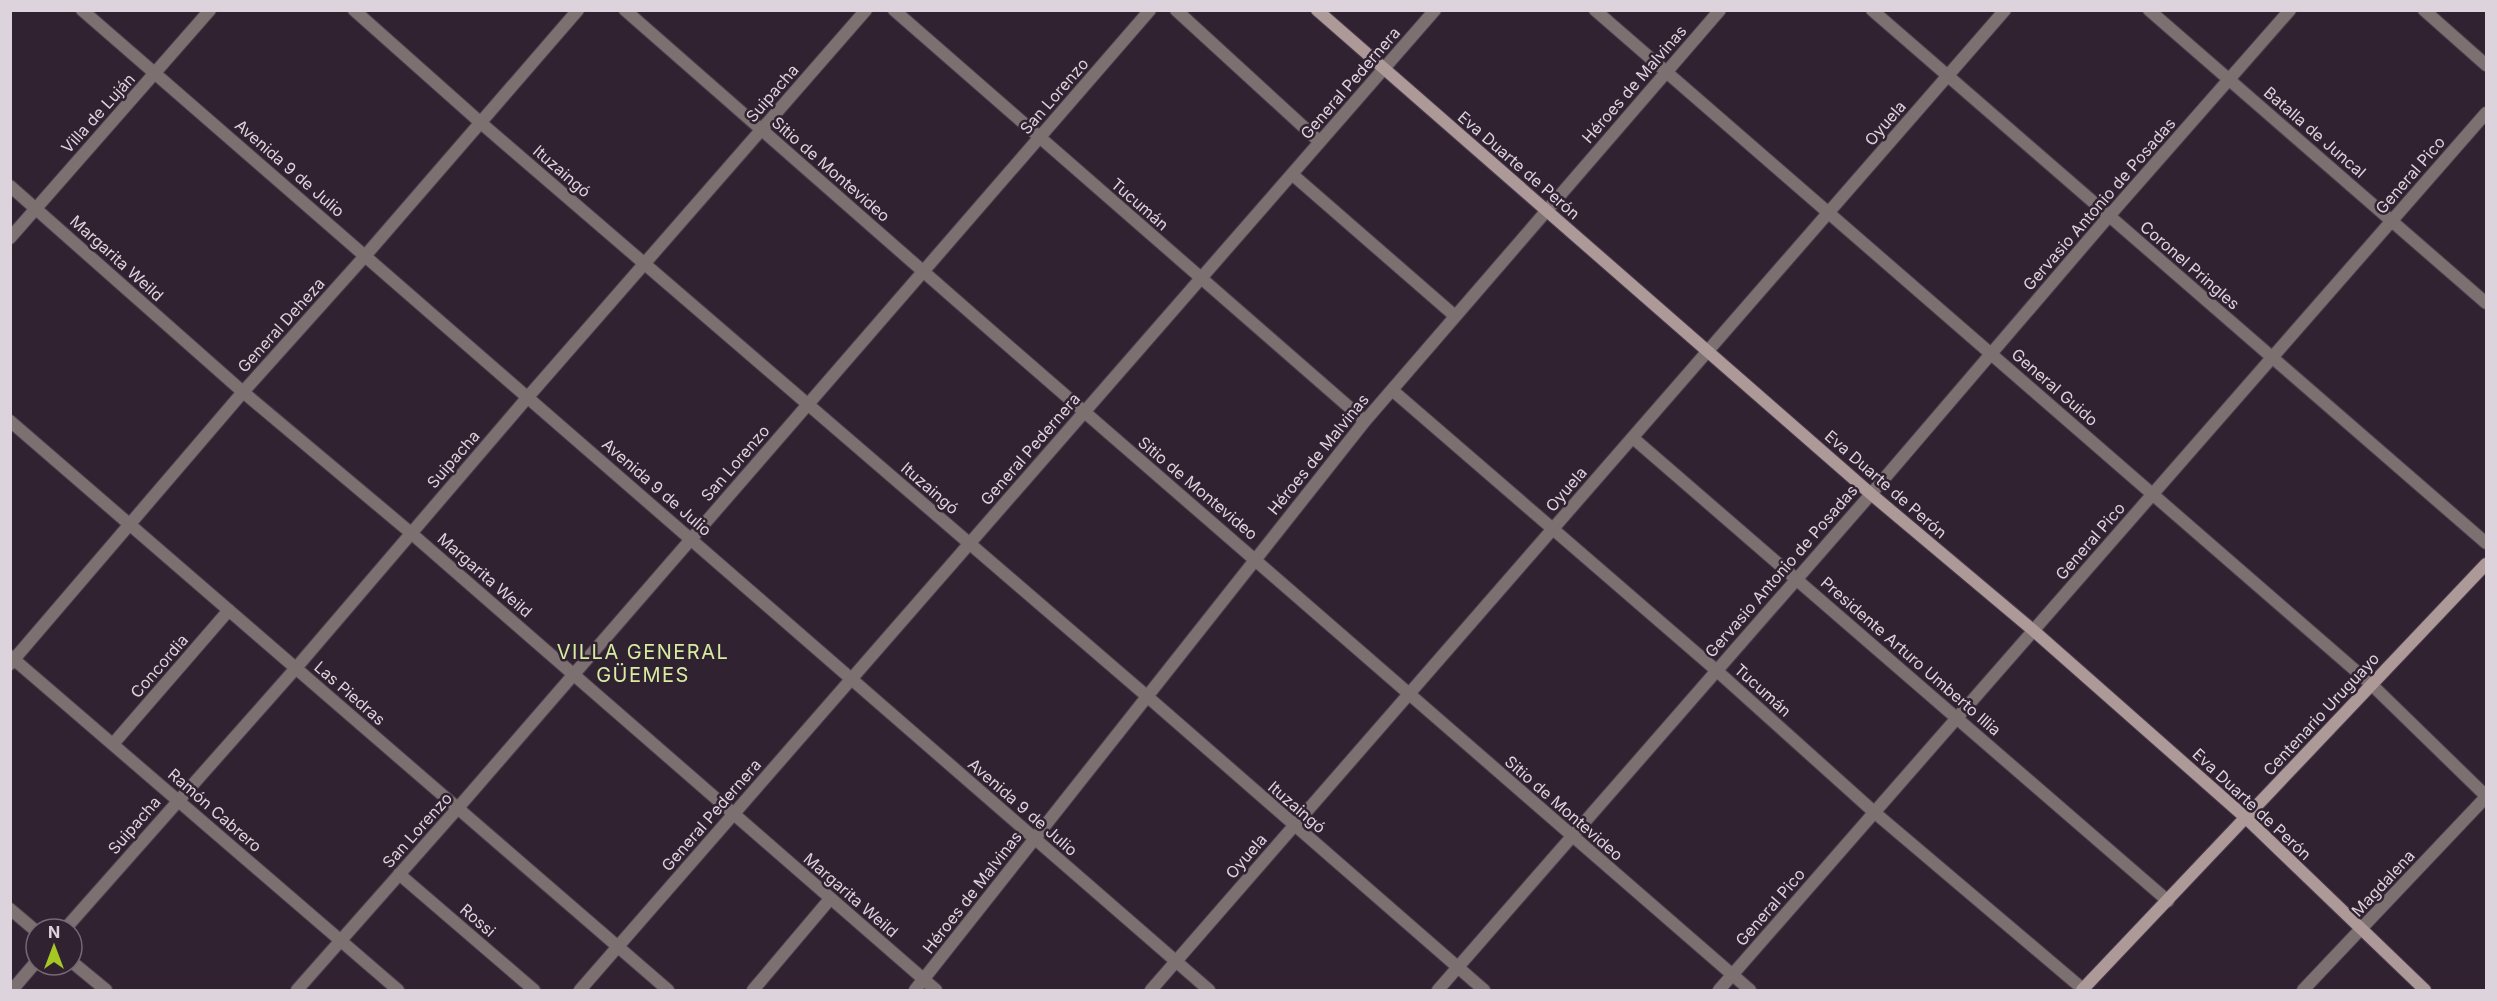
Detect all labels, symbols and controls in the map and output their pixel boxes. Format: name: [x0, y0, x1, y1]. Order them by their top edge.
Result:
street label: Héroes de Malvinas: [1577, 21, 1691, 147]
street label: General Pedernera: [1296, 23, 1404, 143]
street label: San Lorenzo: [1015, 54, 1093, 138]
street label: Suipacha: [741, 60, 803, 126]
street label: Villa de Luján: [57, 69, 139, 157]
street label: Batalla de Juncal: [2260, 82, 2370, 182]
street label: Oyuela: [1860, 96, 1910, 150]
street label: Eva Duarte de Perón: [1454, 107, 1584, 223]
street label: Sitio de Montevideo: [768, 112, 894, 226]
street label: Gervasio Antonio de Posadas: [2018, 113, 2180, 295]
street label: Avenida 9 de Julio: [231, 115, 349, 221]
street label: General Pico: [2371, 132, 2449, 218]
street label: Ituzaingó: [529, 141, 595, 201]
street label: Tucumán: [1107, 174, 1173, 234]
street label: Margarita Weild: [66, 211, 168, 305]
street label: Coronel Pringles: [2136, 216, 2244, 314]
street label: General Deheza: [233, 273, 329, 377]
street label: General Guido: [2008, 344, 2102, 430]
street label: General Pedernera: [976, 389, 1084, 509]
street label: Héroes de Malvinas: [1263, 390, 1373, 518]
street label: San Lorenzo: [696, 421, 774, 505]
street label: Suipacha: [422, 426, 484, 492]
street label: Eva Duarte de Perón: [1821, 426, 1951, 542]
street label: Sitio de Montevideo: [1134, 432, 1262, 544]
street label: Avenida 9 de Julio: [598, 434, 716, 540]
street label: Ituzaingó: [897, 458, 963, 518]
street label: Oyuela: [1541, 462, 1591, 516]
street label: Gervasio Antonio de Posadas: [1700, 480, 1862, 662]
street label: General Pico: [2051, 498, 2129, 584]
street label: Margarita Weild: [434, 528, 536, 622]
street label: Presidente Arturo Umberto Illia: [1817, 572, 2005, 740]
street label: Concordia: [126, 630, 192, 702]
district label: VILLA GENERAL GÜEMES: [557, 640, 729, 687]
street label: Centenario Uruguayo: [2259, 648, 2383, 780]
street label: Las Piedras: [310, 657, 390, 729]
street label: Tucumán: [1730, 659, 1796, 721]
street label: Eva Duarte de Perón: [2188, 744, 2316, 864]
street label: Sitio de Montevideo: [1501, 751, 1627, 865]
street label: Avenida 9 de Julio: [964, 754, 1082, 860]
street label: General Pedernera: [657, 755, 765, 875]
street label: Ramón Cabrero: [164, 764, 266, 856]
street label: Ituzaingó: [1264, 777, 1330, 837]
street label: San Lorenzo: [378, 788, 456, 872]
street label: Suipacha: [103, 792, 165, 858]
street label: Héroes de Malvinas: [918, 827, 1026, 957]
street label: Oyuela: [1221, 829, 1271, 883]
street label: Magdalena: [2347, 846, 2419, 920]
street label: Margarita Weild: [800, 848, 902, 942]
street label: General Pico: [1731, 864, 1809, 950]
street label: Rossi: [456, 899, 500, 941]
north arrow: [24, 917, 84, 977]
text: N: [48, 922, 60, 942]

